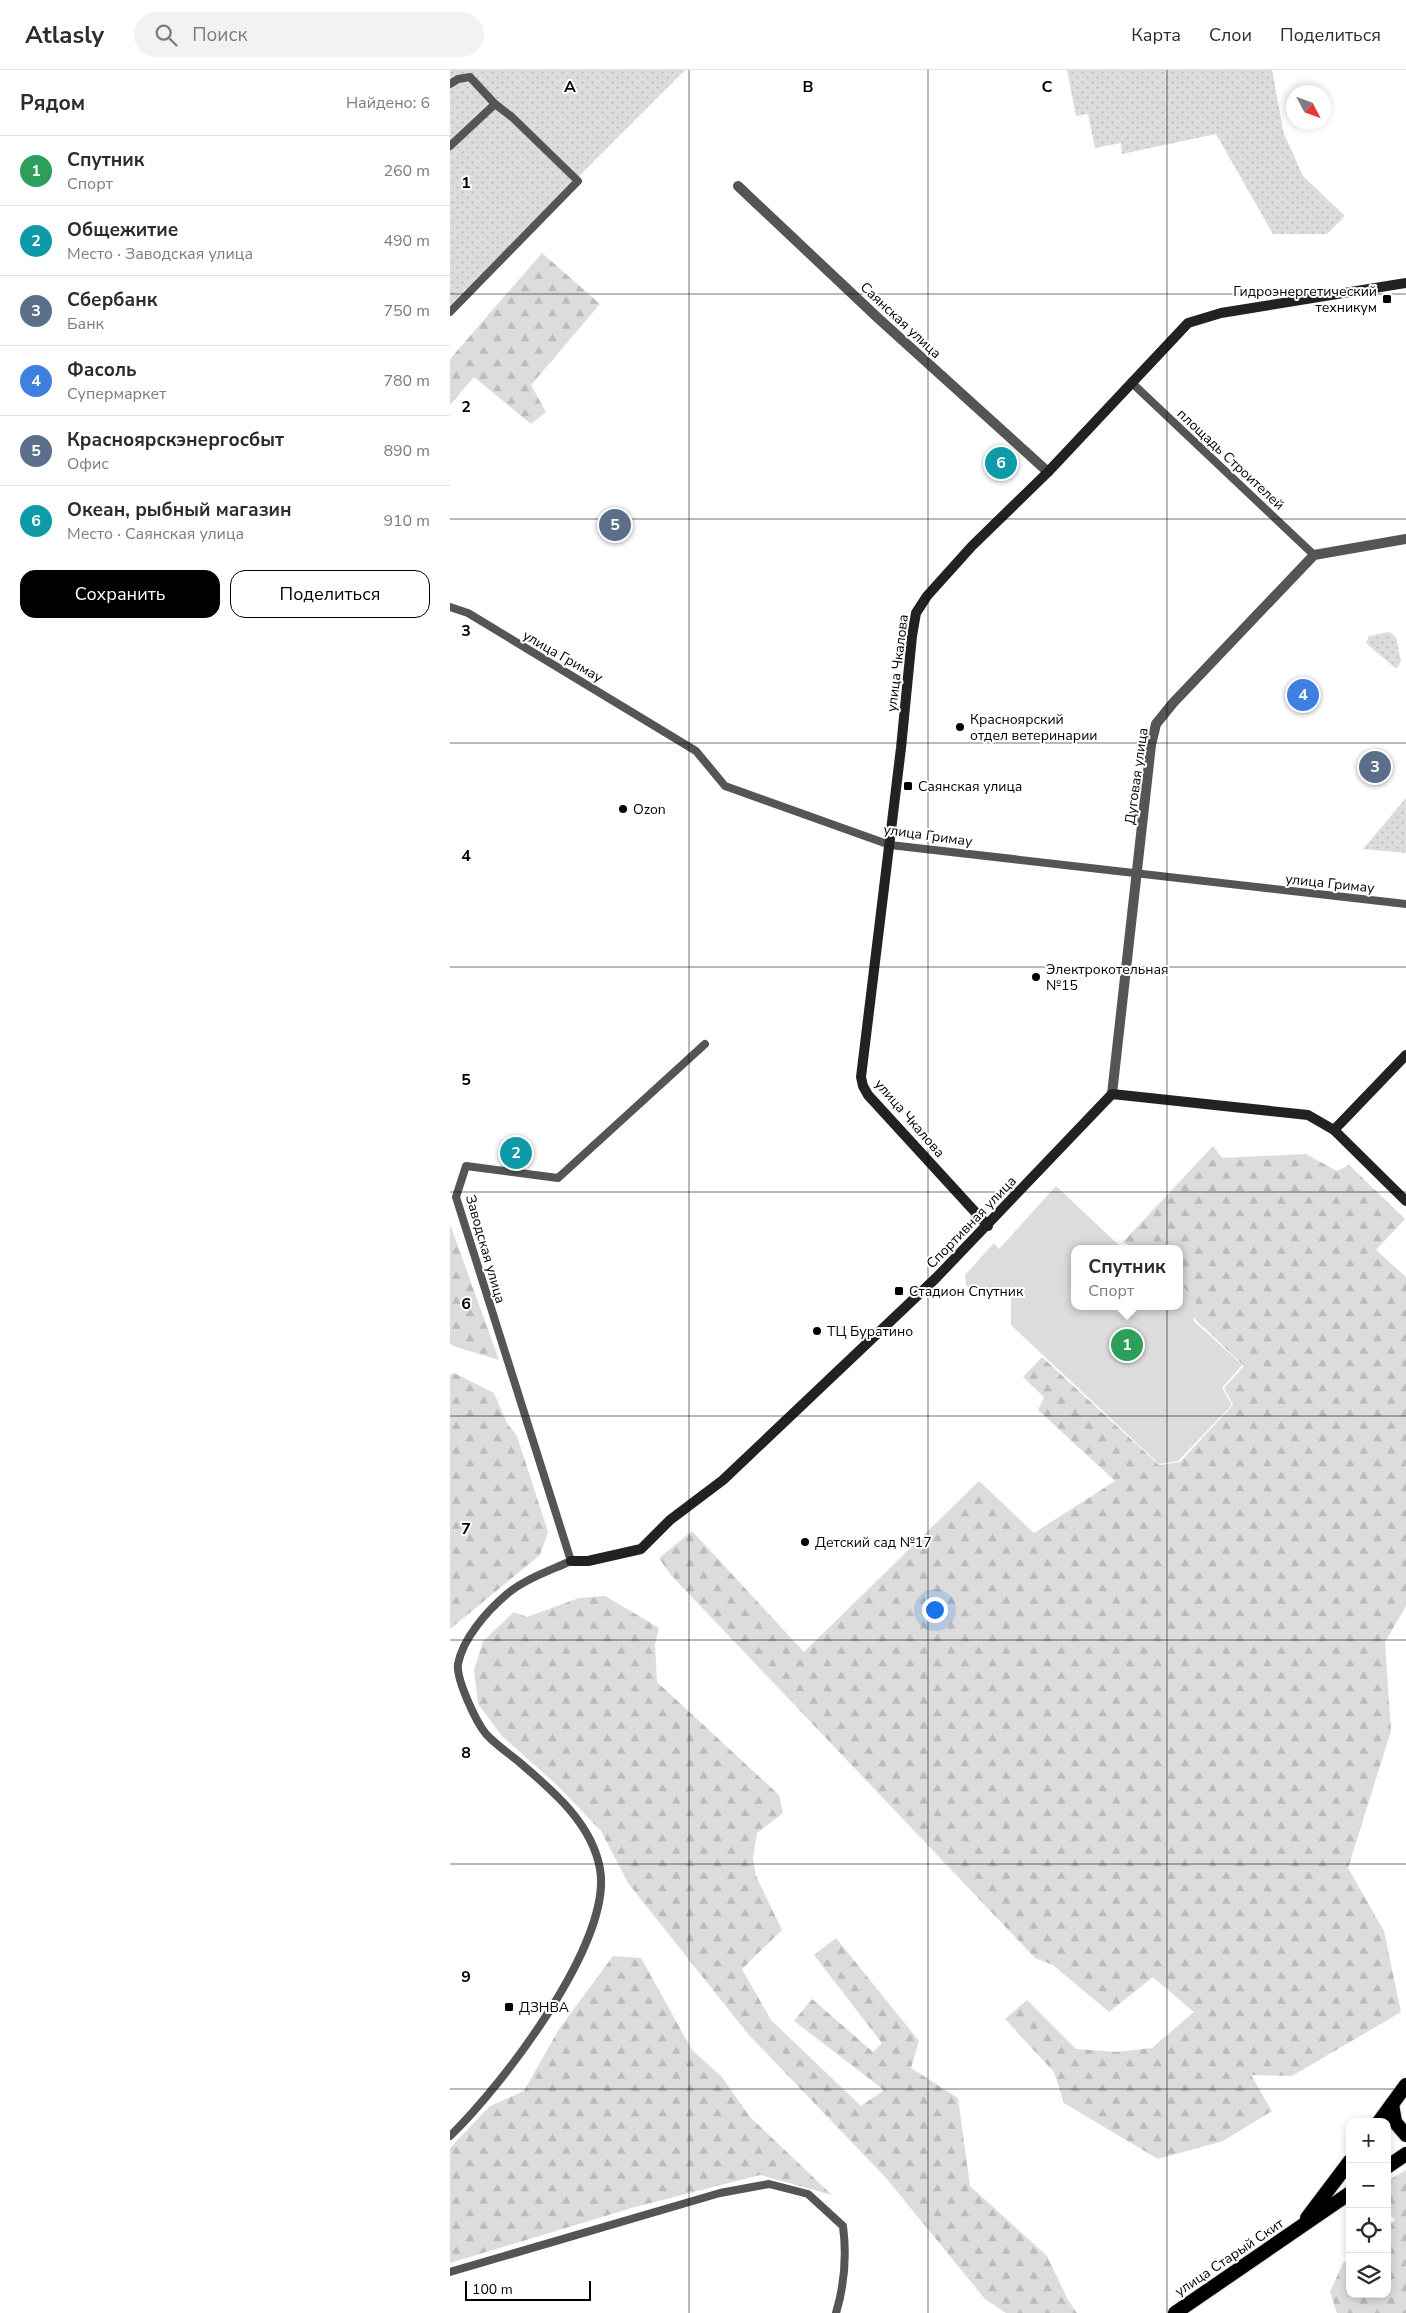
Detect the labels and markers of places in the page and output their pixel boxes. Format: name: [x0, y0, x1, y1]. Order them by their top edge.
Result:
place label: Гидроэнергетический техникум: [1233, 282, 1377, 317]
marker: Гидроэнергетический техникум: [1381, 293, 1393, 305]
pin: 6: [985, 444, 1017, 482]
pin: 5: [599, 506, 631, 544]
pin: 4: [1287, 676, 1319, 714]
place label: Красноярский отдел ветеринарии: [970, 710, 1098, 745]
marker: Красноярский отдел ветеринарии: [954, 721, 966, 733]
pin: 3: [1359, 748, 1391, 786]
place label: Саянская улица: [918, 777, 1022, 796]
marker: Саянская улица: [902, 780, 914, 792]
place label: Ozon: [633, 800, 666, 819]
marker: Ozon: [617, 803, 629, 815]
place label: Электрокотельная №15: [1046, 960, 1169, 995]
marker: Электрокотельная №15: [1030, 971, 1042, 983]
pin: 2: [500, 1134, 532, 1172]
place label: Стадион Спутник: [909, 1282, 1024, 1301]
marker: Стадион Спутник: [893, 1285, 905, 1297]
place label: ТЦ Буратино: [827, 1322, 913, 1341]
marker: ТЦ Буратино: [811, 1325, 823, 1337]
pin: 1: [1111, 1326, 1143, 1364]
place label: Детский сад №17: [815, 1533, 932, 1552]
marker: Детский сад №17: [799, 1536, 811, 1548]
place label: ДЗНВА: [519, 1998, 569, 2017]
marker: ДЗНВА: [503, 2001, 515, 2013]

